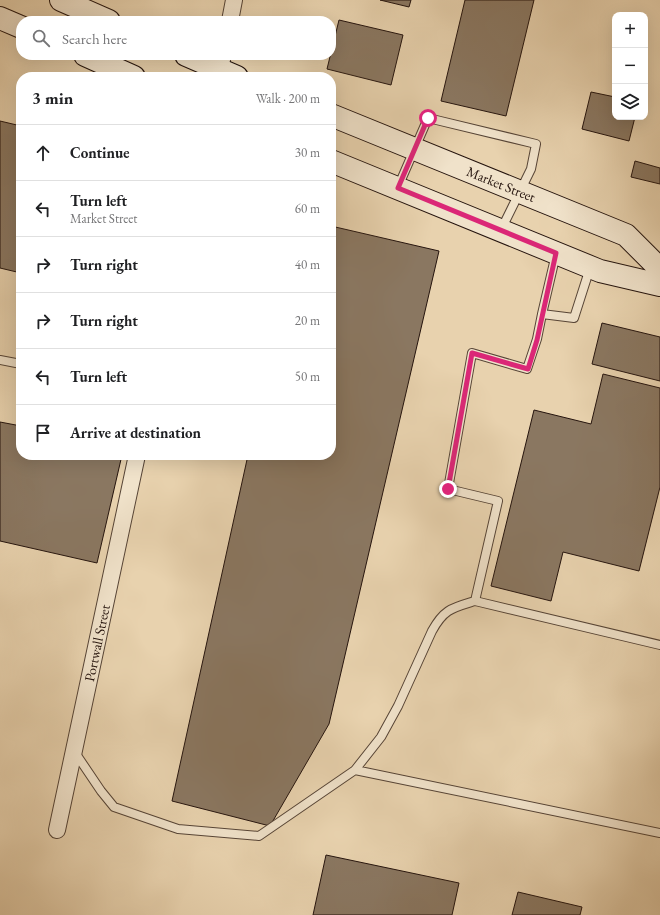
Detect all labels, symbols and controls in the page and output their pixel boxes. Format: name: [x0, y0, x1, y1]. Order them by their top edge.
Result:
map controls: [612, 12, 648, 120]
button: +: [612, 12, 648, 48]
search box: [16, 16, 336, 60]
icon: search: [30, 27, 52, 49]
text: Search here: [62, 29, 127, 48]
button: −: [612, 48, 648, 84]
button: layers: [612, 84, 648, 120]
text: 3 min: [32, 87, 73, 109]
text: Walk · 200 m: [256, 90, 320, 107]
route start: [419, 109, 437, 127]
icon: ahead: [32, 142, 54, 164]
text: Continue: [70, 143, 130, 162]
text: 30 m: [295, 144, 320, 161]
street label: Market Street: [464, 162, 539, 206]
text: Turn left: [70, 191, 127, 210]
icon: left: [32, 198, 54, 220]
text: 60 m: [295, 200, 320, 217]
text: Market Street: [70, 210, 137, 227]
icon: right: [32, 254, 54, 276]
text: Turn right: [70, 255, 138, 274]
text: 40 m: [295, 256, 320, 273]
icon: right: [32, 310, 54, 332]
text: Turn right: [70, 311, 138, 330]
text: 20 m: [295, 312, 320, 329]
icon: left: [32, 366, 54, 388]
text: Turn left: [70, 367, 127, 386]
text: 50 m: [295, 368, 320, 385]
icon: arrive: [32, 422, 54, 444]
text: Arrive at destination: [70, 423, 201, 442]
route end: [439, 480, 457, 498]
street label: Portwall Street: [80, 602, 114, 683]

